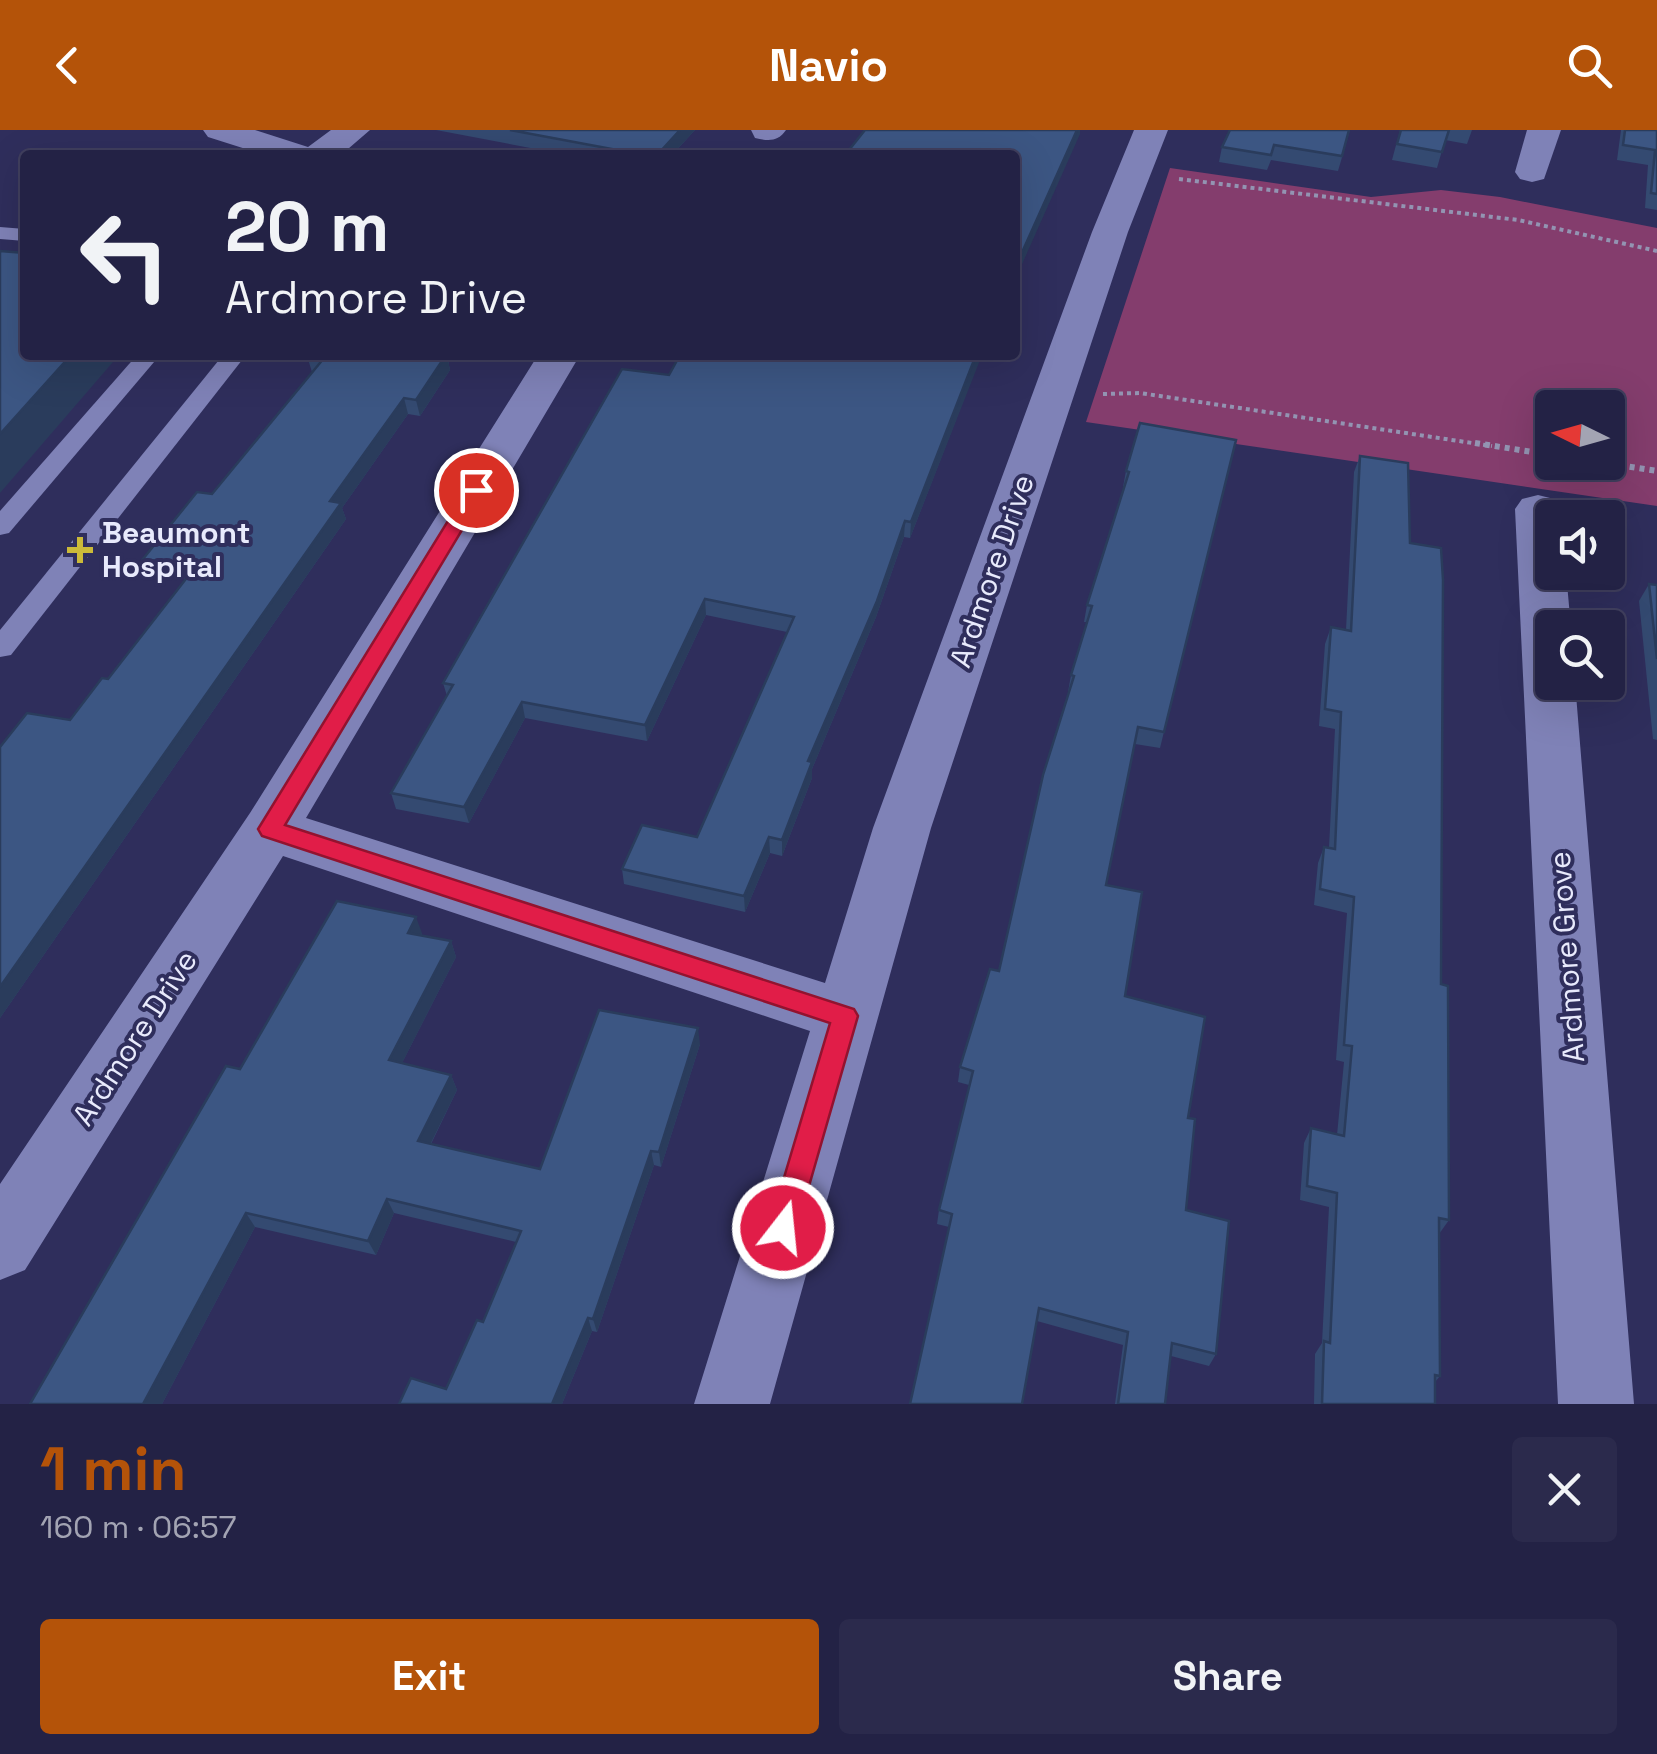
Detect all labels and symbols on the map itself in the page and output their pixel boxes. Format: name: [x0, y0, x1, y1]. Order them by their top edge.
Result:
north arrow: [1535, 390, 1625, 480]
pin: [434, 448, 519, 533]
street label: Ardmore Drive: [940, 469, 1043, 672]
place label: Beaumont Hospital: [102, 513, 250, 586]
marker: Beaumont Hospital: [67, 537, 93, 563]
street label: Ardmore Grove: [1540, 850, 1593, 1064]
street label: Ardmore Drive: [63, 943, 206, 1133]
position arrow: [731, 1176, 835, 1280]

